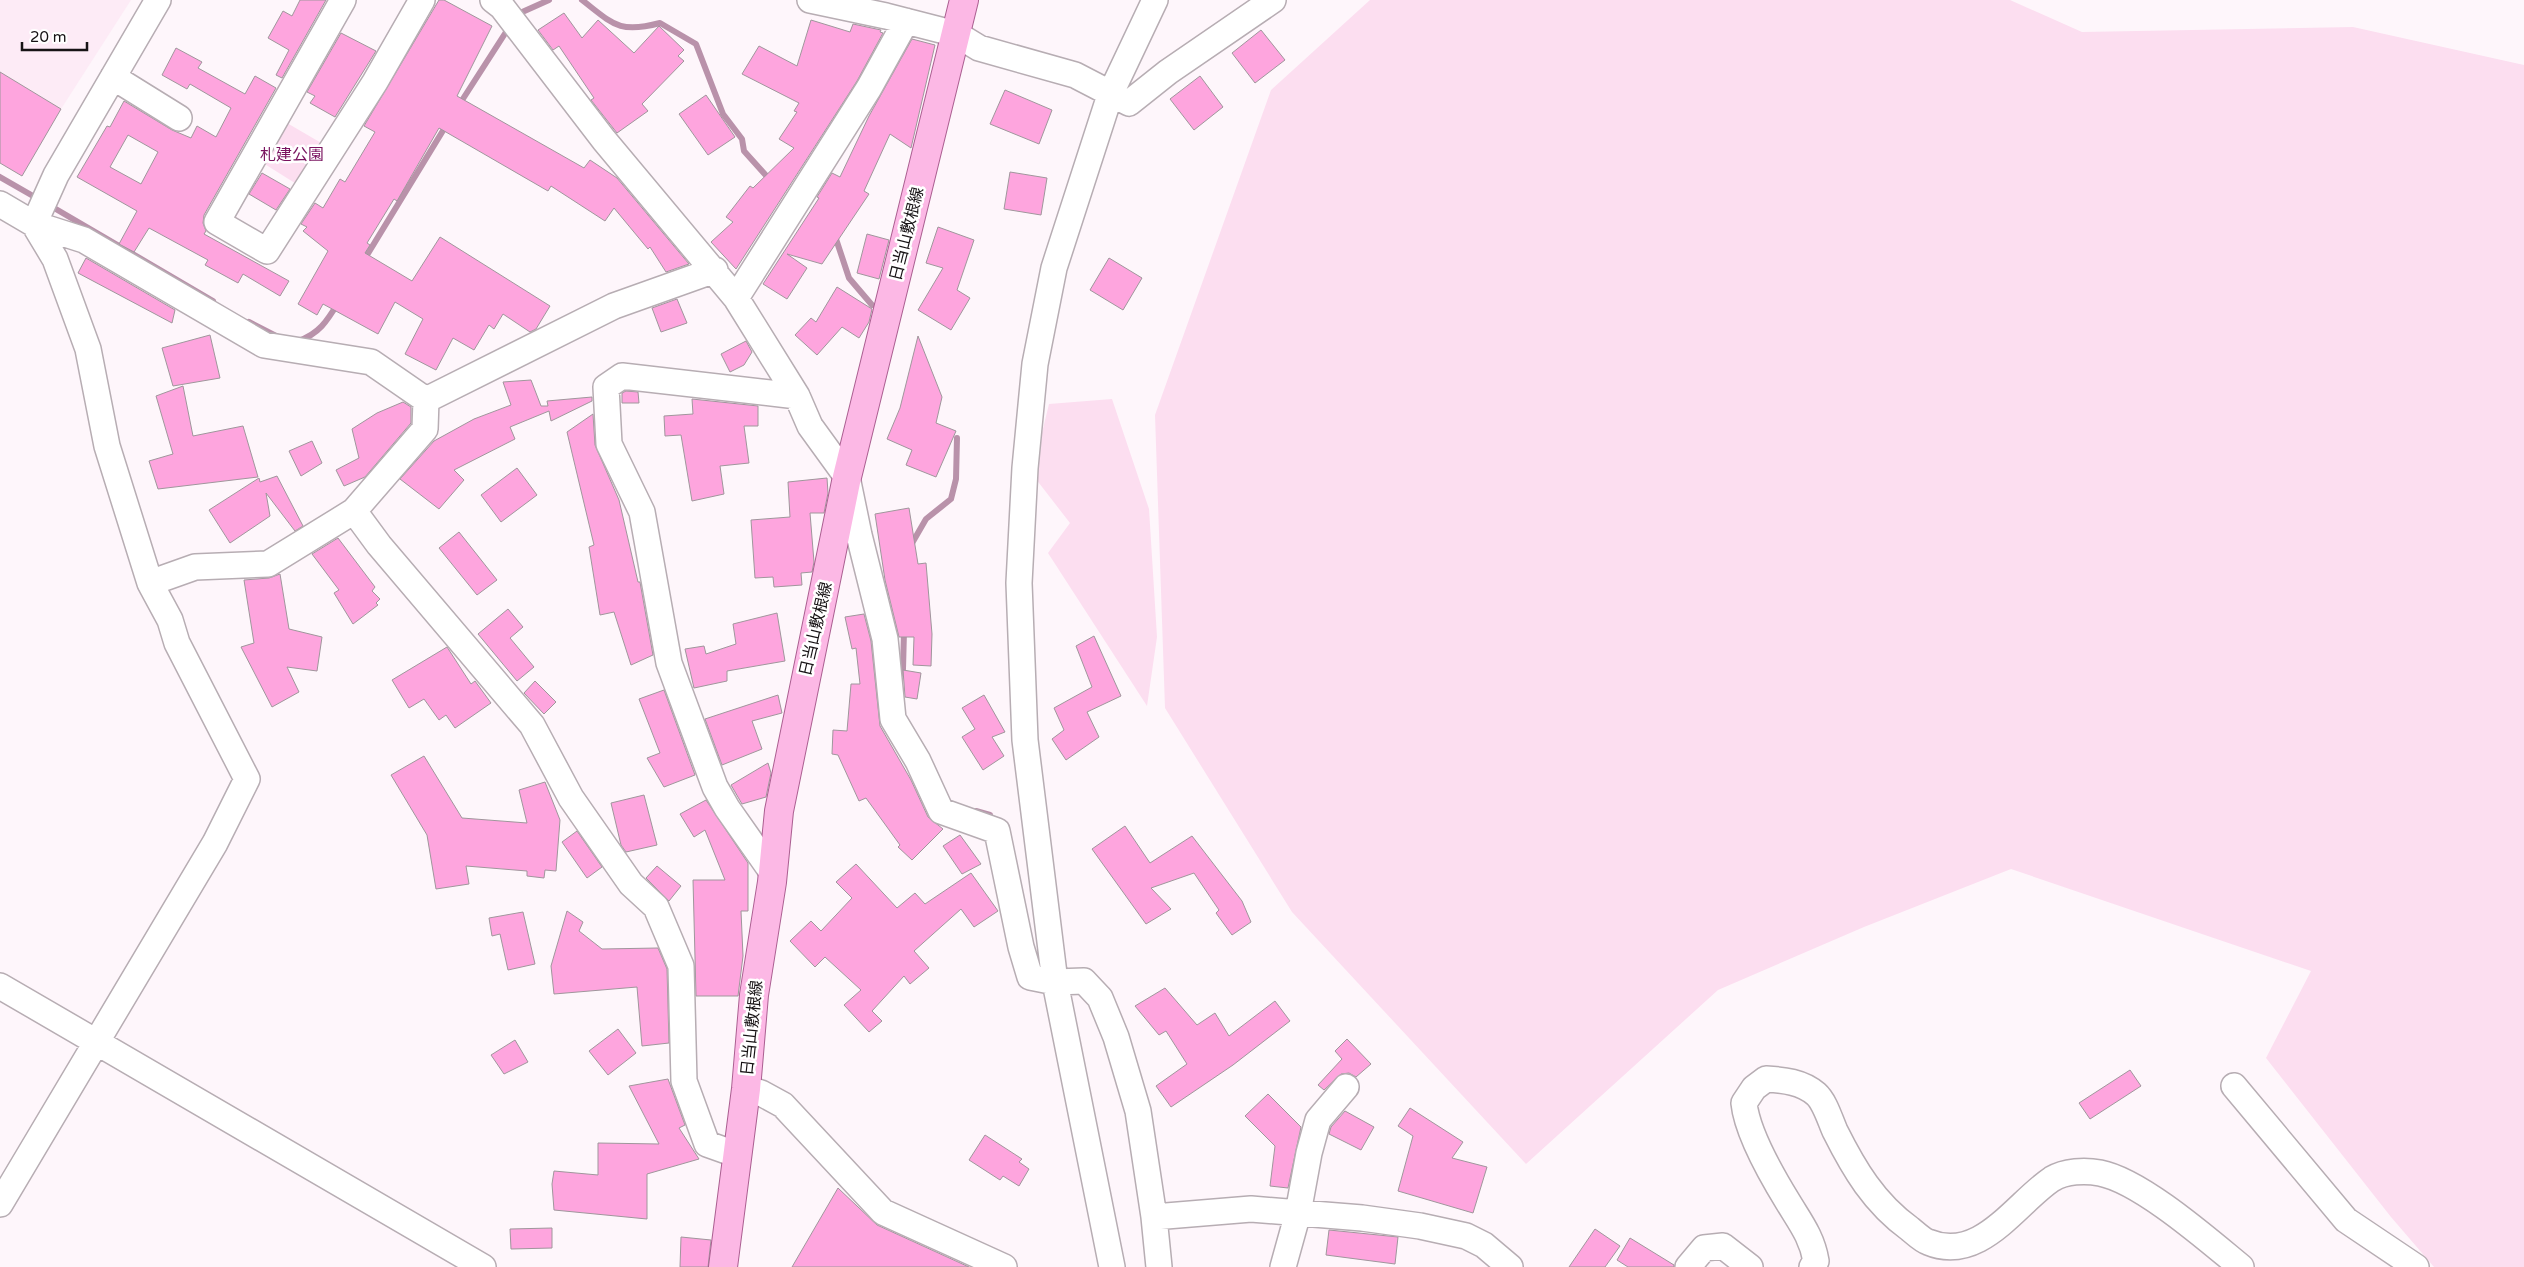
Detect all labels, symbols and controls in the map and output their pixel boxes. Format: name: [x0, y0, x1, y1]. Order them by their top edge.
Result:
scale bar: [22, 20, 88, 52]
text: 20 m: [30, 28, 67, 46]
park label: 札建公園: [260, 145, 324, 165]
street label: 日当山敷根線: [886, 185, 928, 283]
street label: 日当山敷根線: [795, 580, 837, 678]
street label: 日当山敷根線: [737, 979, 767, 1077]

